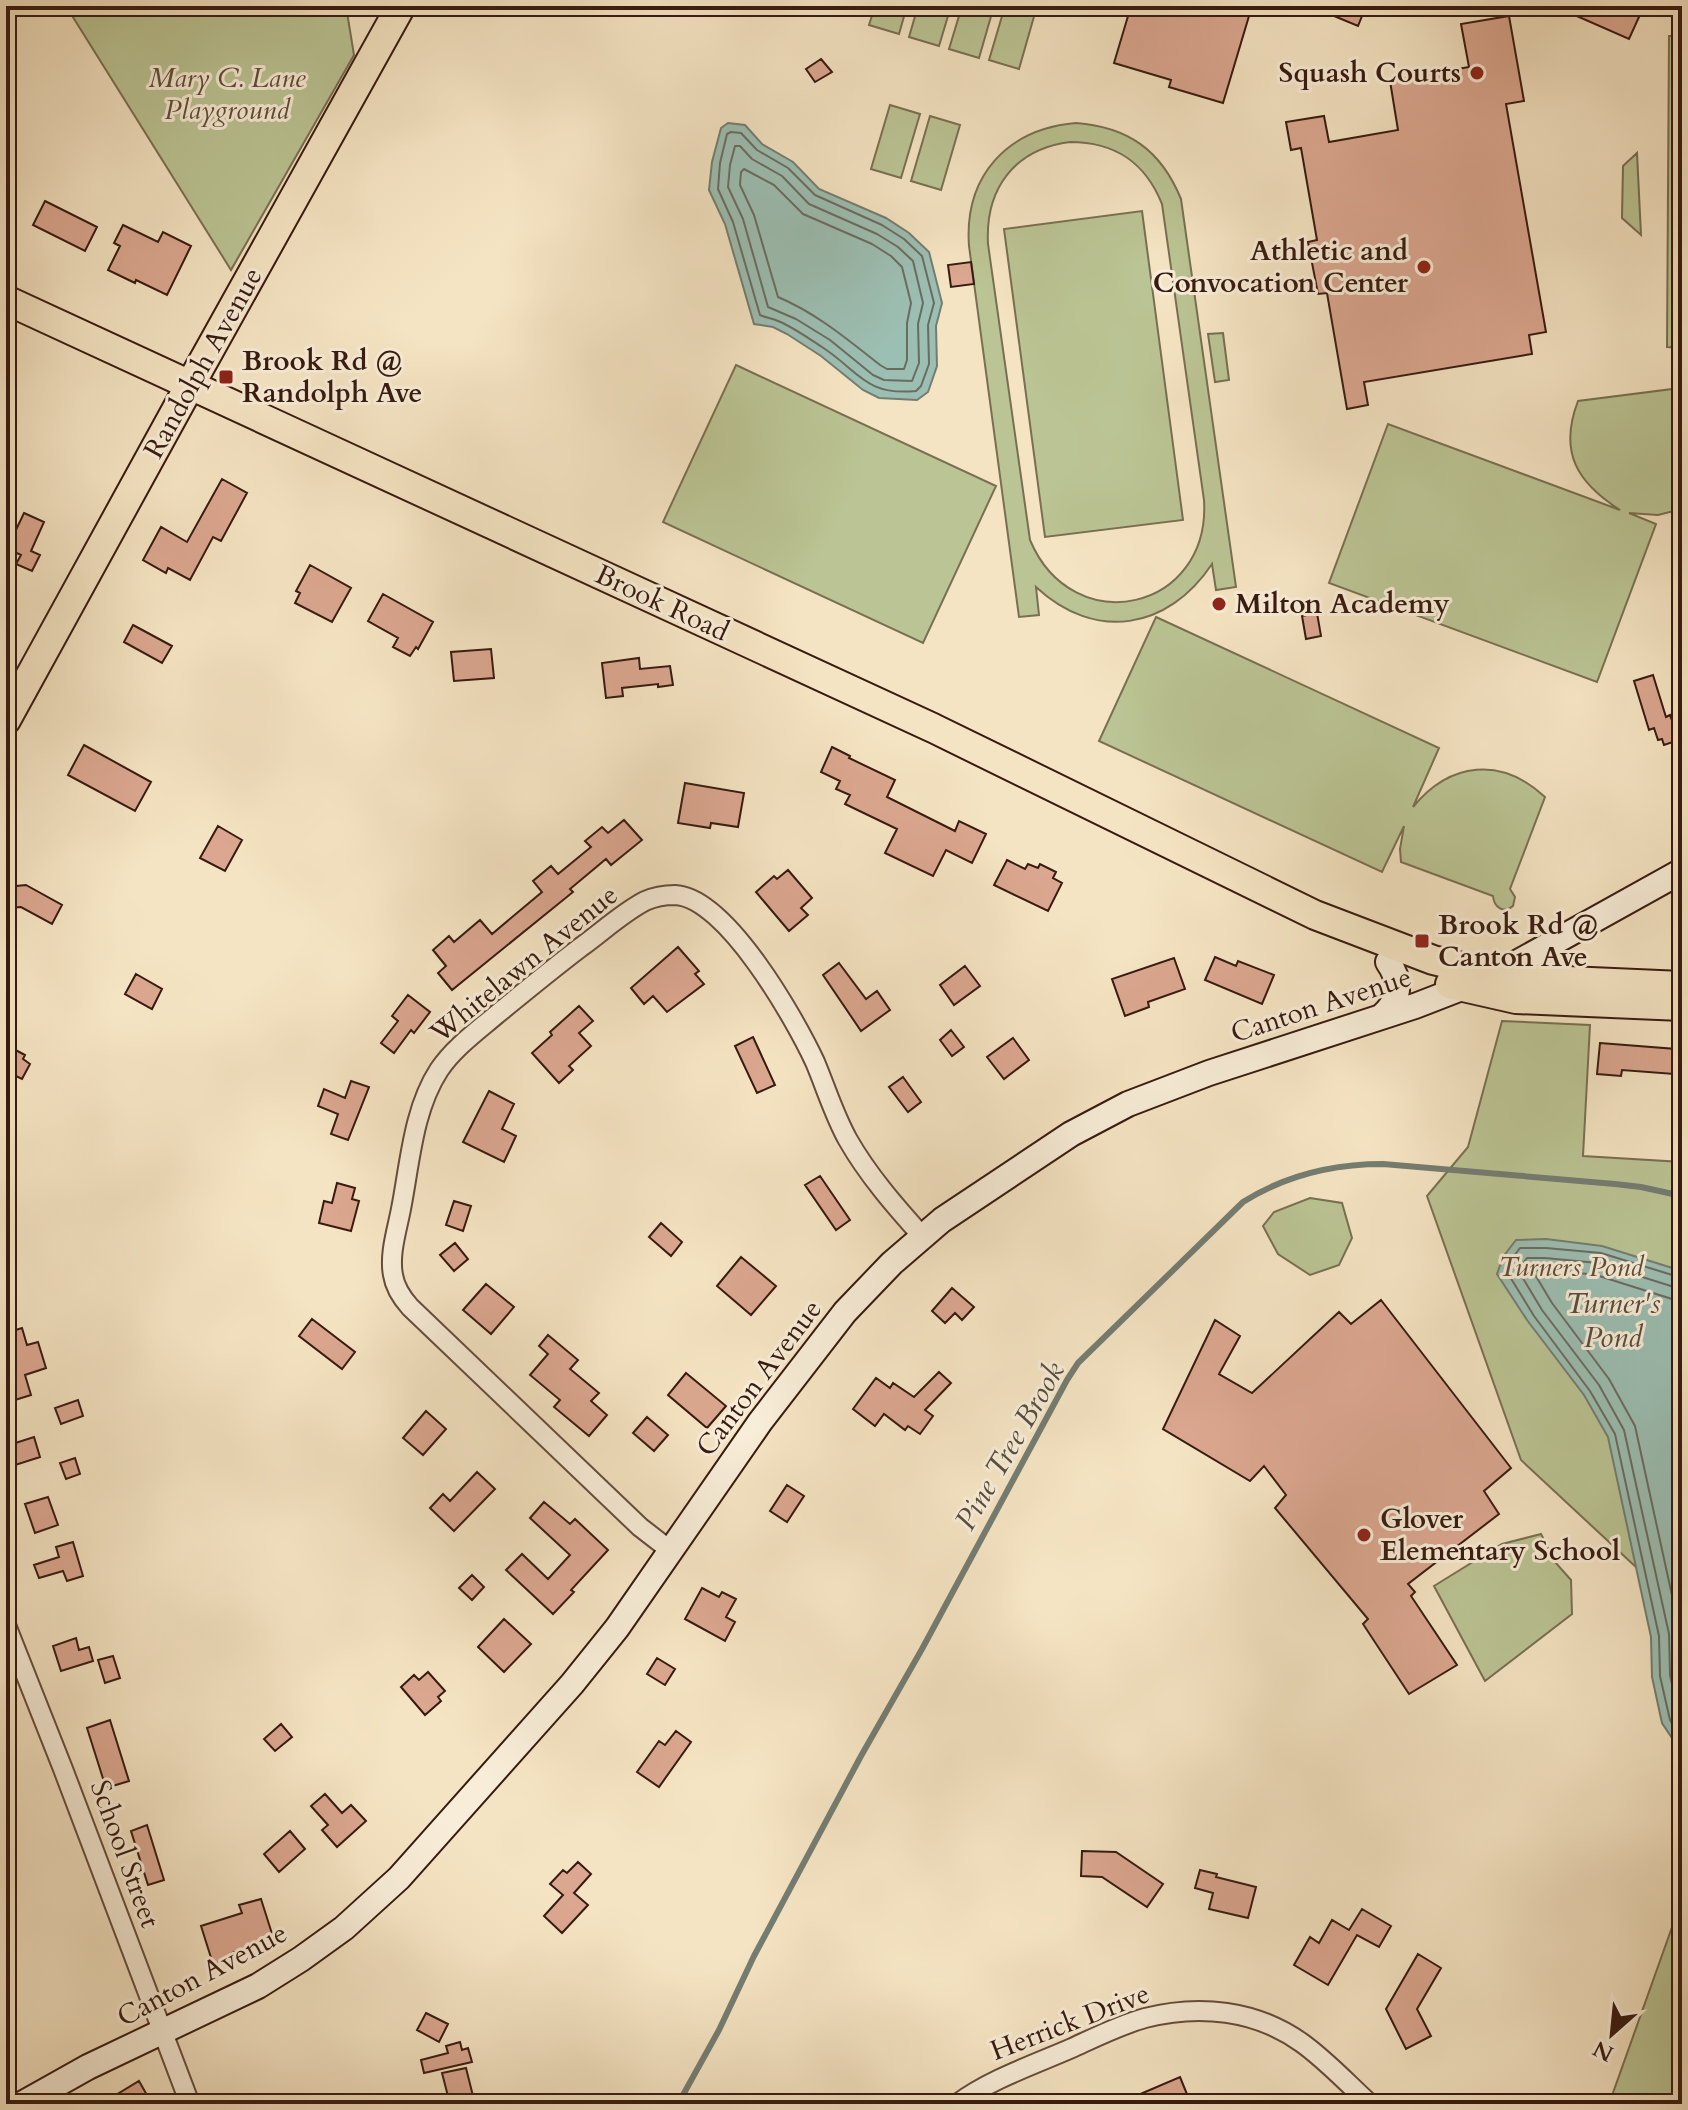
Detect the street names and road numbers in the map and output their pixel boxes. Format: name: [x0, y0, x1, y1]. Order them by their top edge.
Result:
street label: Randolph Avenue: [135, 261, 271, 465]
street label: Brook Road: [589, 555, 735, 651]
street label: Whitelawn Avenue: [421, 876, 626, 1052]
street label: Canton Avenue: [1226, 958, 1416, 1052]
street label: Canton Avenue: [687, 1292, 831, 1464]
street label: School Street: [81, 1775, 169, 1933]
street label: Canton Avenue: [110, 1914, 294, 2036]
street label: Herrick Drive: [985, 1974, 1155, 2070]

